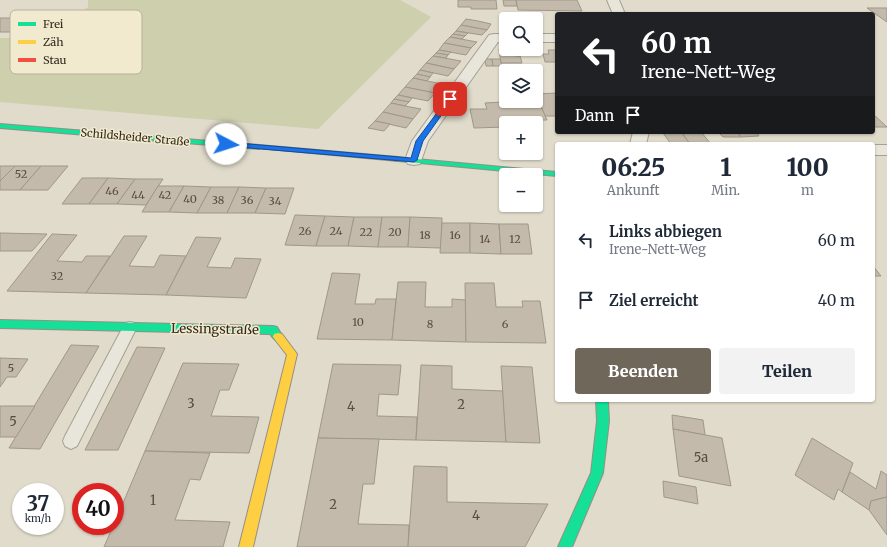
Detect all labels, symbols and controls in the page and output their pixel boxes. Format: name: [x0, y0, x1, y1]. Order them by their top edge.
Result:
legend: [10, 10, 142, 74]
map controls: [499, 12, 543, 212]
button: search: [499, 12, 543, 56]
text: Frei: [43, 17, 64, 31]
text: 60 m: [641, 25, 711, 61]
icon: left: [575, 28, 627, 80]
text: Zäh: [43, 35, 64, 49]
text: Stau: [43, 53, 67, 67]
text: Irene-Nett-Weg: [641, 60, 775, 83]
button: layers: [499, 64, 543, 108]
pin: [433, 82, 467, 116]
icon: arrive: [439, 88, 461, 110]
icon: arrive: [622, 104, 644, 126]
text: Dann: [575, 106, 614, 125]
button: +: [499, 116, 543, 160]
position arrow: [205, 123, 247, 165]
street label: Schildsheider Straße: [80, 125, 190, 149]
text: 06:25: [601, 152, 665, 183]
text: 1: [720, 152, 731, 183]
text: 100: [786, 152, 829, 183]
house number: 52: [15, 167, 27, 181]
button: −: [499, 168, 543, 212]
text: Ankunft: [607, 182, 660, 199]
text: Min.: [711, 182, 740, 199]
text: m: [801, 182, 814, 199]
house number: 46: [105, 184, 119, 198]
house number: 44: [131, 188, 145, 202]
house number: 42: [159, 188, 171, 202]
house number: 40: [183, 192, 197, 206]
house number: 38: [212, 193, 225, 207]
house number: 36: [241, 193, 254, 207]
house number: 34: [269, 194, 282, 208]
text: Links abbiegen: [609, 222, 722, 241]
house number: 26: [299, 224, 312, 238]
house number: 24: [330, 224, 343, 238]
house number: 22: [360, 225, 372, 239]
house number: 20: [388, 225, 402, 239]
house number: 18: [419, 228, 431, 242]
house number: 16: [449, 228, 461, 242]
icon: left: [575, 229, 597, 251]
text: 60 m: [818, 231, 855, 250]
house number: 14: [479, 232, 491, 246]
house number: 12: [509, 232, 521, 246]
text: Irene-Nett-Weg: [609, 241, 706, 258]
house number: 32: [51, 269, 63, 283]
icon: arrive: [575, 289, 597, 311]
text: Ziel erreicht: [609, 291, 699, 310]
text: 40 m: [818, 291, 855, 310]
house number: 10: [352, 315, 364, 329]
house number: 8: [427, 317, 434, 331]
house number: 6: [502, 317, 509, 331]
street label: Lessingstraße: [171, 320, 259, 338]
button: Beenden: [575, 348, 711, 394]
button: Teilen: [719, 348, 855, 394]
house number: 5: [8, 361, 14, 375]
house number: 3: [187, 395, 195, 412]
house number: 2: [457, 396, 465, 413]
house number: 4: [347, 398, 355, 415]
house number: 5: [9, 413, 17, 430]
house number: 5a: [694, 449, 708, 466]
speed limit sign: 40: [72, 483, 124, 535]
text: 37: [27, 491, 49, 516]
house number: 1: [150, 492, 156, 509]
house number: 2: [329, 496, 337, 513]
house number: 4: [472, 507, 480, 524]
text: km/h: [25, 512, 51, 525]

